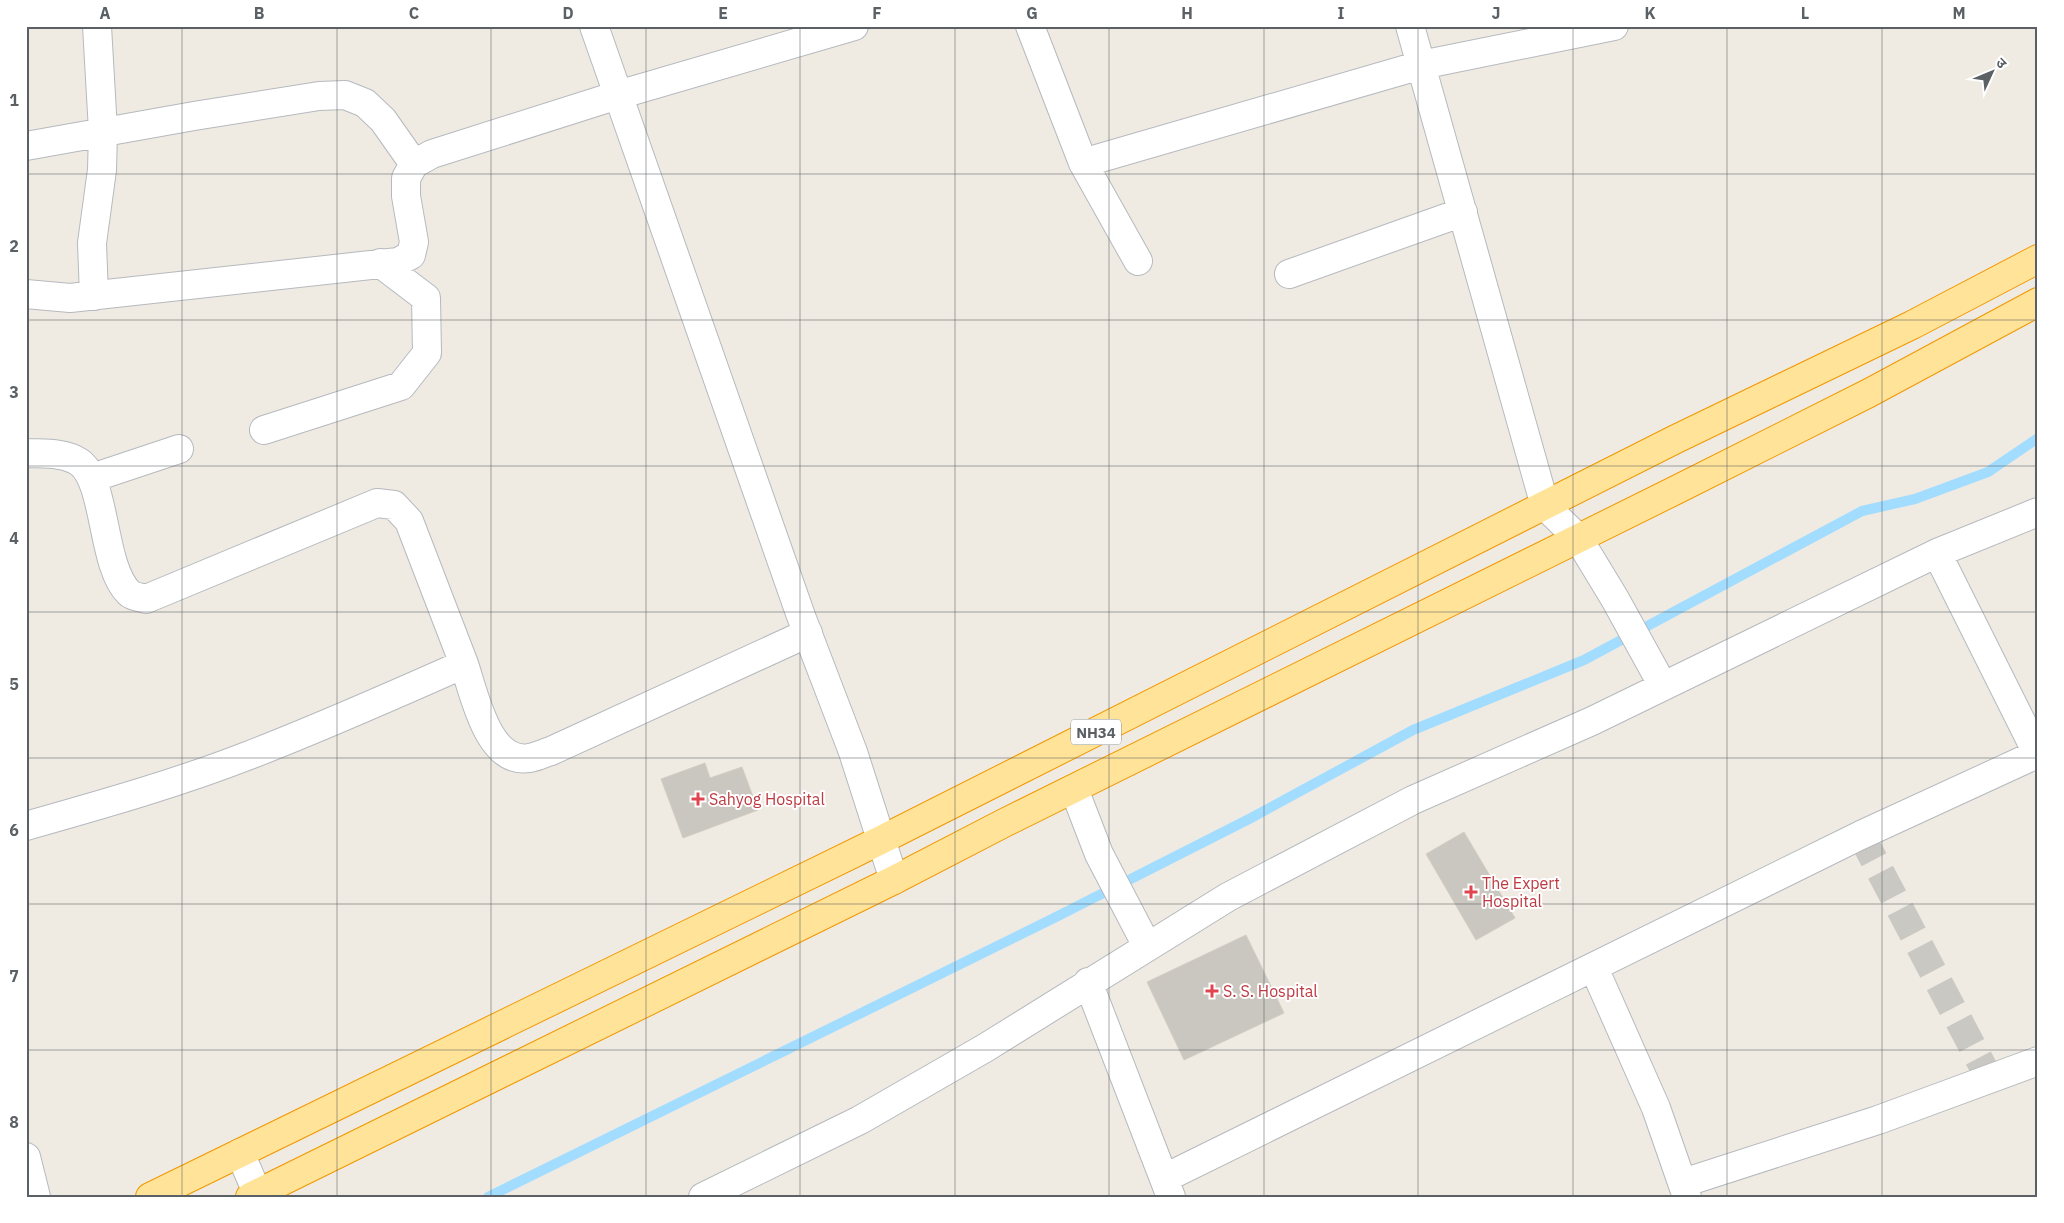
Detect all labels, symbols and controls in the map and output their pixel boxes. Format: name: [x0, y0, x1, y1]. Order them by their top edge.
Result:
text: A: [100, 3, 111, 23]
text: B: [254, 3, 265, 23]
text: C: [409, 3, 419, 23]
text: D: [562, 3, 574, 23]
text: E: [718, 3, 728, 23]
text: F: [872, 3, 882, 23]
text: G: [1026, 3, 1038, 23]
text: H: [1181, 3, 1193, 23]
text: I: [1338, 3, 1345, 23]
text: J: [1492, 3, 1500, 23]
text: K: [1644, 3, 1656, 23]
text: L: [1801, 3, 1809, 23]
text: M: [1952, 3, 1966, 23]
north arrow: [1966, 48, 2016, 98]
text: उ: [1992, 54, 2011, 73]
text: 1: [9, 90, 19, 110]
text: 2: [9, 236, 19, 256]
text: 3: [9, 382, 19, 402]
text: 4: [9, 528, 19, 548]
text: 5: [9, 674, 19, 694]
road number: NH34: [1071, 720, 1121, 744]
place label: Sahyog Hospital: [709, 789, 825, 809]
marker: Sahyog Hospital: [691, 792, 705, 806]
text: 6: [9, 820, 19, 840]
place label: The Expert Hospital: [1482, 873, 1560, 911]
marker: The Expert Hospital: [1464, 885, 1478, 899]
text: 7: [9, 966, 19, 986]
place label: S. S. Hospital: [1223, 981, 1318, 1001]
marker: S. S. Hospital: [1205, 984, 1219, 998]
text: 8: [9, 1112, 19, 1132]

